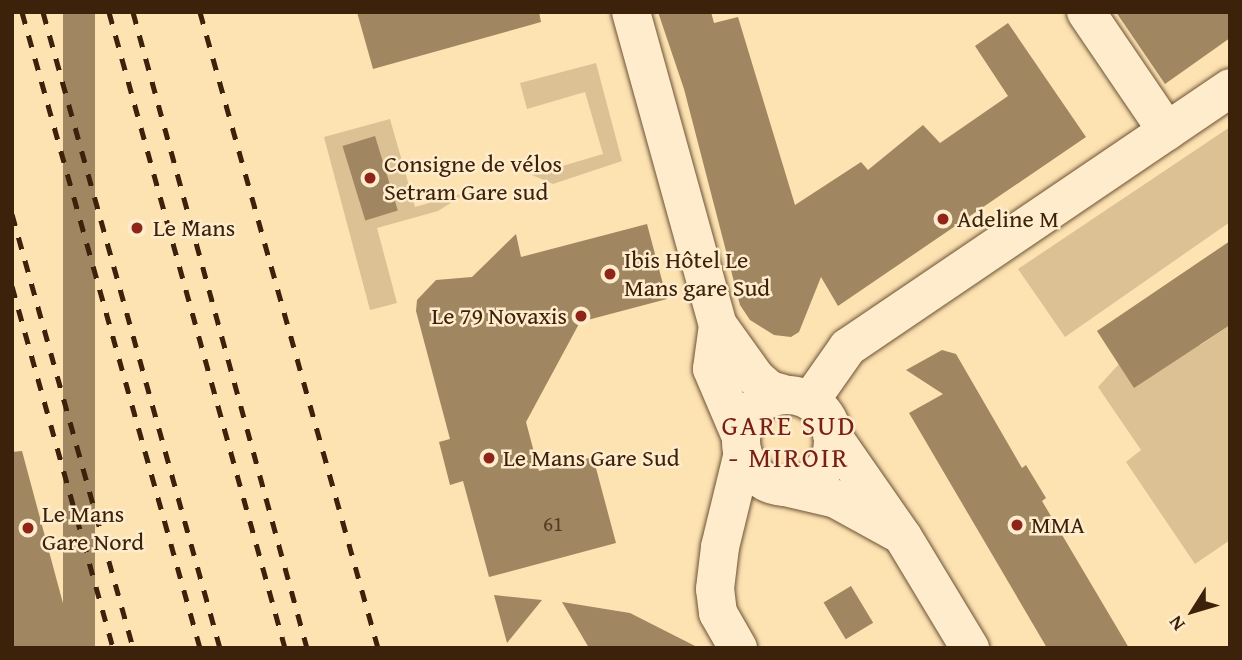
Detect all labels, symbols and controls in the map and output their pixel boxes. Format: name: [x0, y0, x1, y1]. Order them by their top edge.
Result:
place label: Consigne de vélos Setram Gare sud: [384, 150, 562, 206]
marker: Consigne de vélos Setram Gare sud: [362, 170, 378, 186]
place label: Adeline M: [957, 205, 1059, 233]
marker: Adeline M: [935, 211, 951, 227]
place label: Le Mans: [153, 214, 235, 242]
marker: Le Mans: [127, 218, 147, 238]
place label: Ibis Hôtel Le Mans gare Sud: [624, 246, 770, 302]
marker: Ibis Hôtel Le Mans gare Sud: [602, 266, 618, 282]
place label: Le 79 Novaxis: [432, 302, 567, 330]
marker: Le 79 Novaxis: [573, 308, 589, 324]
district label: GARE SUD - MIROIR: [722, 408, 856, 474]
place label: Le Mans Gare Sud: [503, 444, 680, 472]
marker: Le Mans Gare Sud: [481, 450, 497, 466]
place label: Le Mans Gare Nord: [42, 500, 144, 556]
house number: 61: [543, 511, 563, 537]
place label: MMA: [1031, 511, 1085, 539]
marker: MMA: [1009, 517, 1025, 533]
marker: Le Mans Gare Nord: [20, 520, 36, 536]
north arrow: [1158, 576, 1228, 646]
text: N: [1161, 610, 1191, 637]

